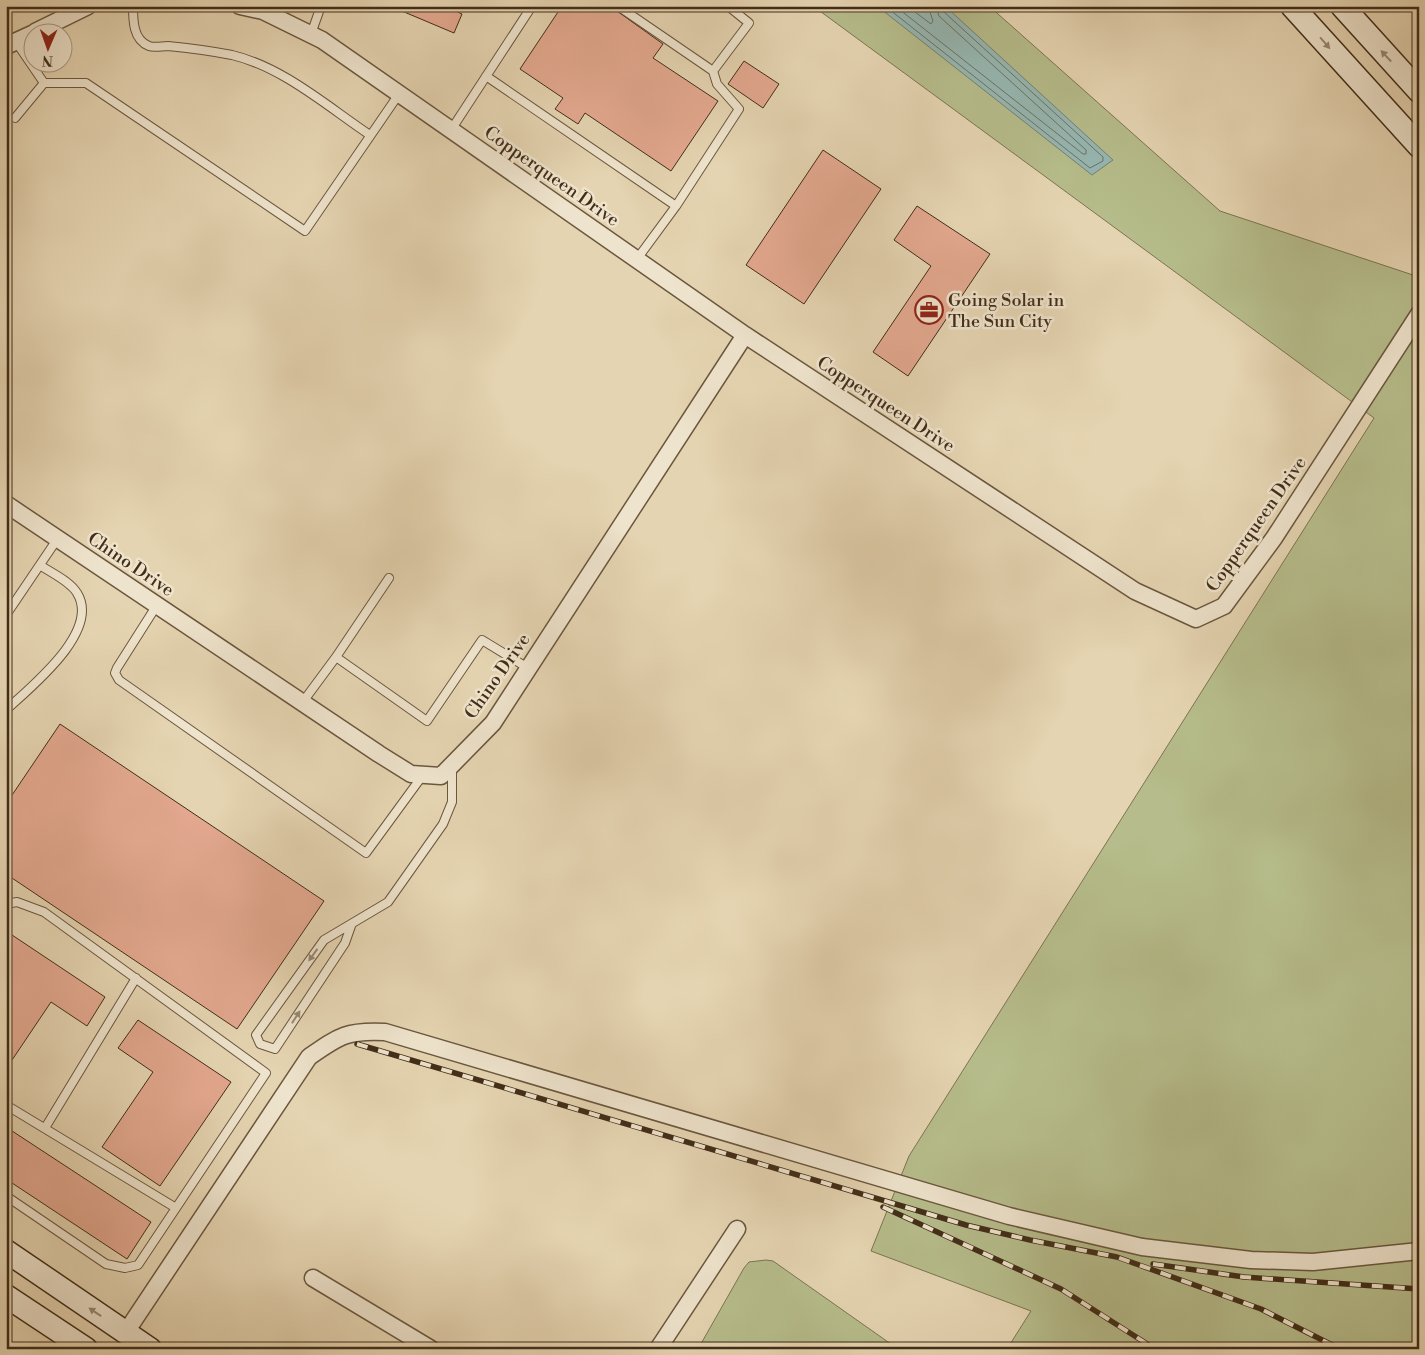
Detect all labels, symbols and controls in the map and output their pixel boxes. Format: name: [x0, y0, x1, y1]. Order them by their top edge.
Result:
north arrow: [22, 22, 72, 72]
one-way arrow: [1319, 36, 1330, 49]
one-way arrow: [1380, 49, 1391, 62]
text: N: [42, 51, 53, 69]
street label: Copperqueen Drive: [480, 121, 624, 232]
place label: Going Solar in The Sun City: [948, 289, 1064, 333]
office icon: Going Solar in The Sun City: [914, 295, 944, 325]
street label: Copperqueen Drive: [812, 351, 959, 458]
street label: Copperqueen Drive: [1201, 452, 1312, 596]
street label: Chino Drive: [83, 527, 178, 602]
street label: Chino Drive: [459, 629, 535, 724]
one-way arrow: [308, 949, 318, 962]
one-way arrow: [291, 1010, 301, 1024]
one-way arrow: [88, 1307, 102, 1317]

